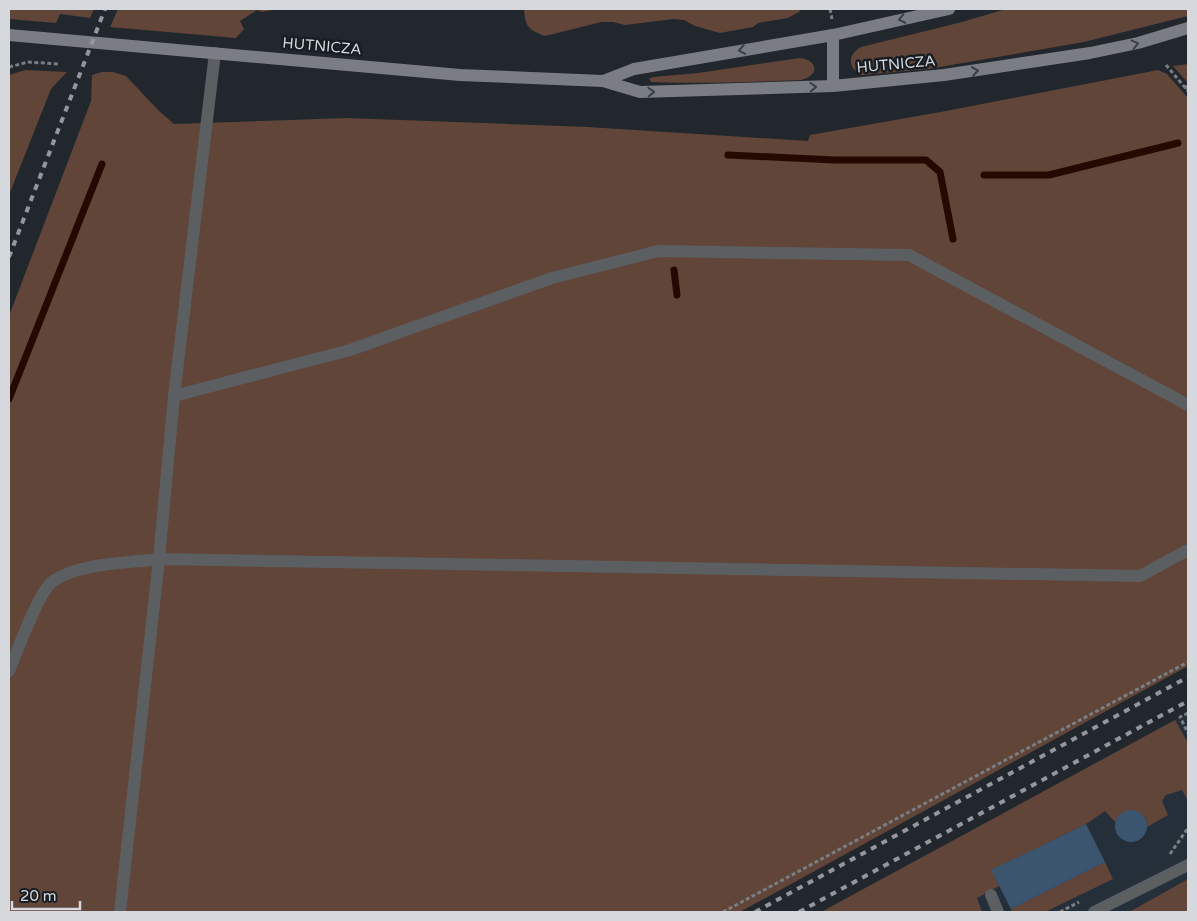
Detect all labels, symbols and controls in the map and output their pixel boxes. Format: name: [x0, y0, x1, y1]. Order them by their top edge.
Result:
one-way arrow: [897, 13, 906, 24]
street label: HUTNICZA: [282, 34, 362, 58]
one-way arrow: [1130, 39, 1139, 50]
one-way arrow: [738, 45, 746, 55]
street label: HUTNICZA: [856, 52, 936, 76]
one-way arrow: [971, 66, 979, 77]
one-way arrow: [809, 81, 817, 92]
one-way arrow: [647, 87, 655, 97]
scale bar: [12, 878, 80, 910]
text: 20 m: [20, 887, 57, 905]

